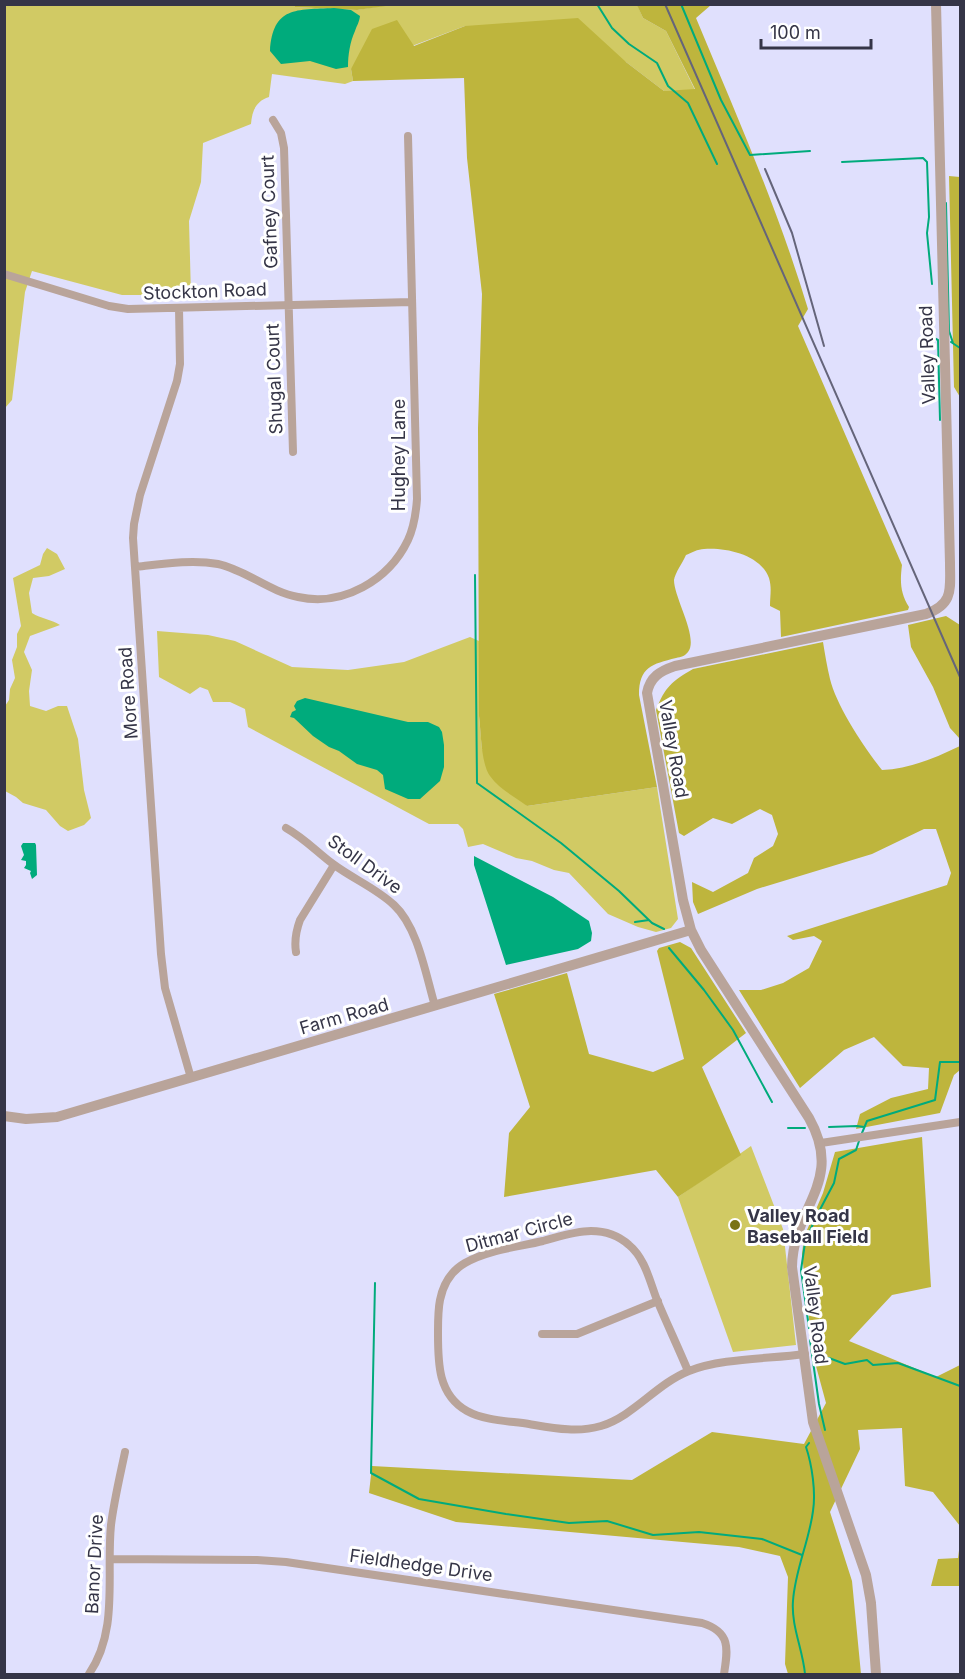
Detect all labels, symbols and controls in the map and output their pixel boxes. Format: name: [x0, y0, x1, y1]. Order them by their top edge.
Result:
scale bar: [761, 12, 870, 50]
text: 100 m: [770, 22, 821, 43]
street label: Gafney Court: [257, 155, 281, 269]
street label: Stockton Road: [143, 278, 267, 304]
street label: Valley Road: [915, 305, 939, 405]
street label: Shugal Court: [262, 323, 286, 435]
street label: Hughey Lane: [388, 399, 409, 511]
street label: More Road: [114, 646, 142, 740]
street label: Valley Road: [655, 698, 693, 800]
street label: Stoll Drive: [324, 830, 406, 898]
street label: Farm Road: [297, 993, 391, 1039]
place label: Valley Road Baseball Field: [747, 1205, 869, 1247]
street label: Ditmar Circle: [463, 1208, 575, 1256]
marker: Valley Road Baseball Field: [728, 1218, 742, 1232]
street label: Valley Road: [800, 1265, 832, 1365]
street label: Banor Drive: [81, 1514, 107, 1614]
street label: Fieldhedge Drive: [348, 1545, 494, 1585]

